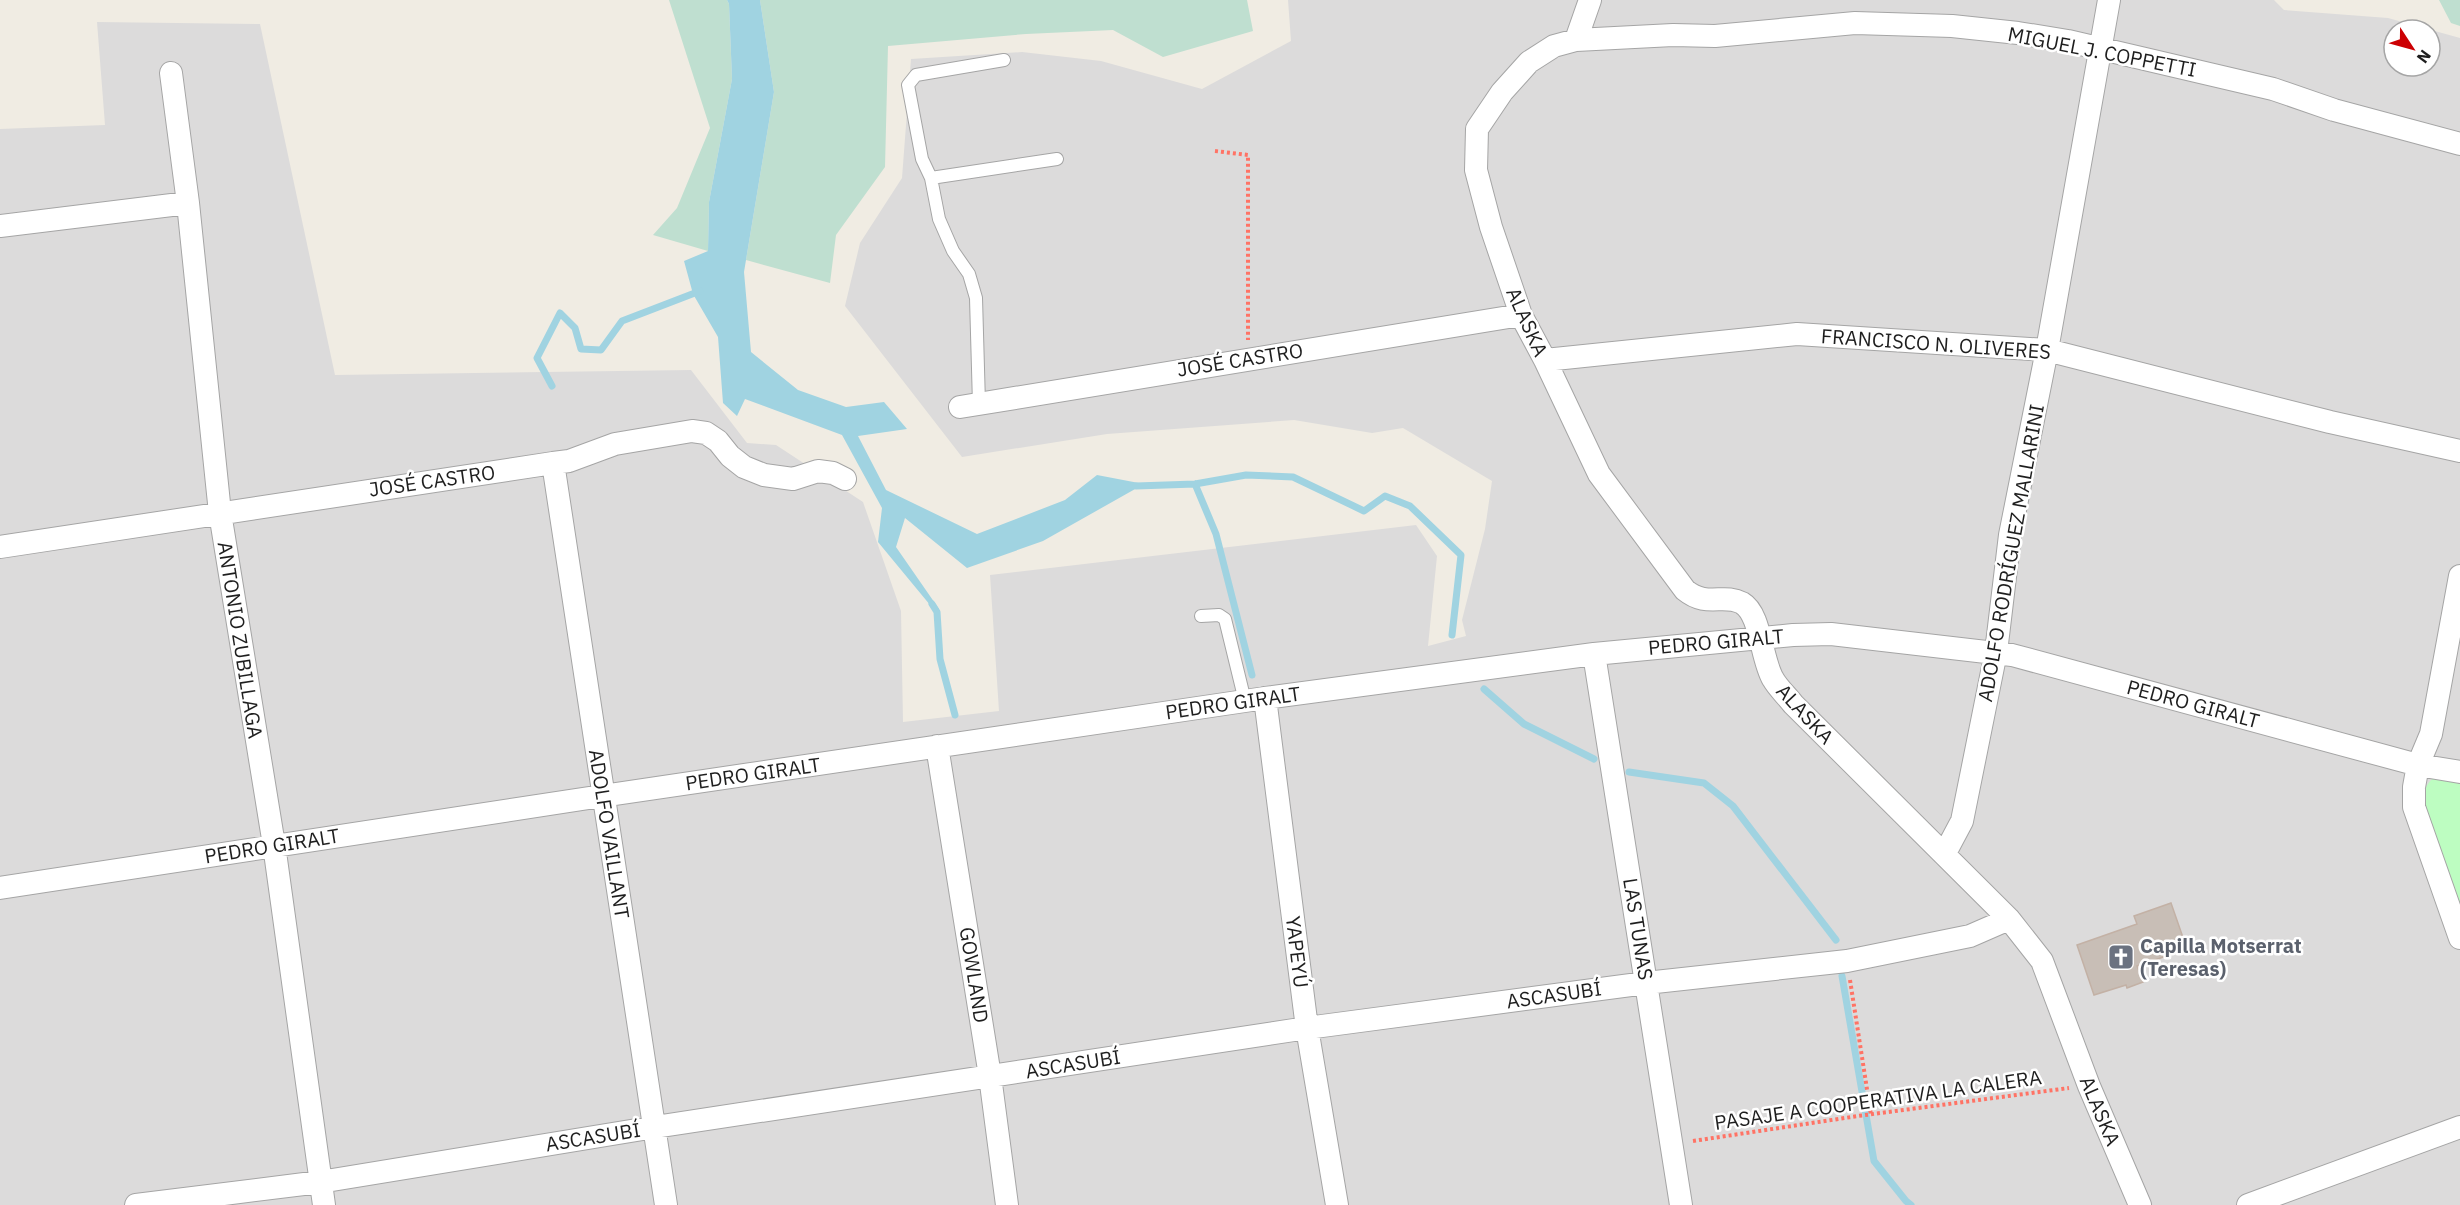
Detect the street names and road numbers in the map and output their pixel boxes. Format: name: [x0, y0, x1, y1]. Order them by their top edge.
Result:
street label: MIGUEL J. COPPETTI: [2006, 20, 2199, 83]
street label: ALASKA: [1500, 283, 1555, 361]
street label: FRANCISCO N. OLIVERES: [1820, 322, 2052, 365]
street label: JOSÉ CASTRO: [1175, 336, 1305, 383]
street label: ADOLFO RODRÍGUEZ MALLARINI: [1971, 402, 2050, 704]
street label: JOSÉ CASTRO: [367, 458, 497, 503]
street label: ANTONIO ZUBILLAGA: [212, 540, 269, 741]
street label: PEDRO GIRALT: [1647, 622, 1785, 661]
street label: PEDRO GIRALT: [2124, 673, 2262, 734]
street label: ALASKA: [1771, 678, 1840, 750]
street label: PEDRO GIRALT: [1164, 680, 1302, 725]
street label: ADOLFO VAILLANT: [583, 747, 636, 921]
street label: PEDRO GIRALT: [684, 751, 822, 796]
street label: PEDRO GIRALT: [203, 822, 341, 869]
street label: LAS TUNAS: [1617, 876, 1660, 982]
street label: YAPEYÚ: [1280, 914, 1315, 990]
street label: GOWLAND: [954, 925, 995, 1025]
street label: ASCASUBÍ: [1505, 974, 1603, 1015]
street label: ASCASUBÍ: [1023, 1043, 1122, 1084]
street label: PASAJE A COOPERATIVA LA CALERA: [1713, 1063, 2043, 1136]
street label: ALASKA: [2074, 1072, 2127, 1150]
street label: ASCASUBÍ: [543, 1116, 642, 1157]

